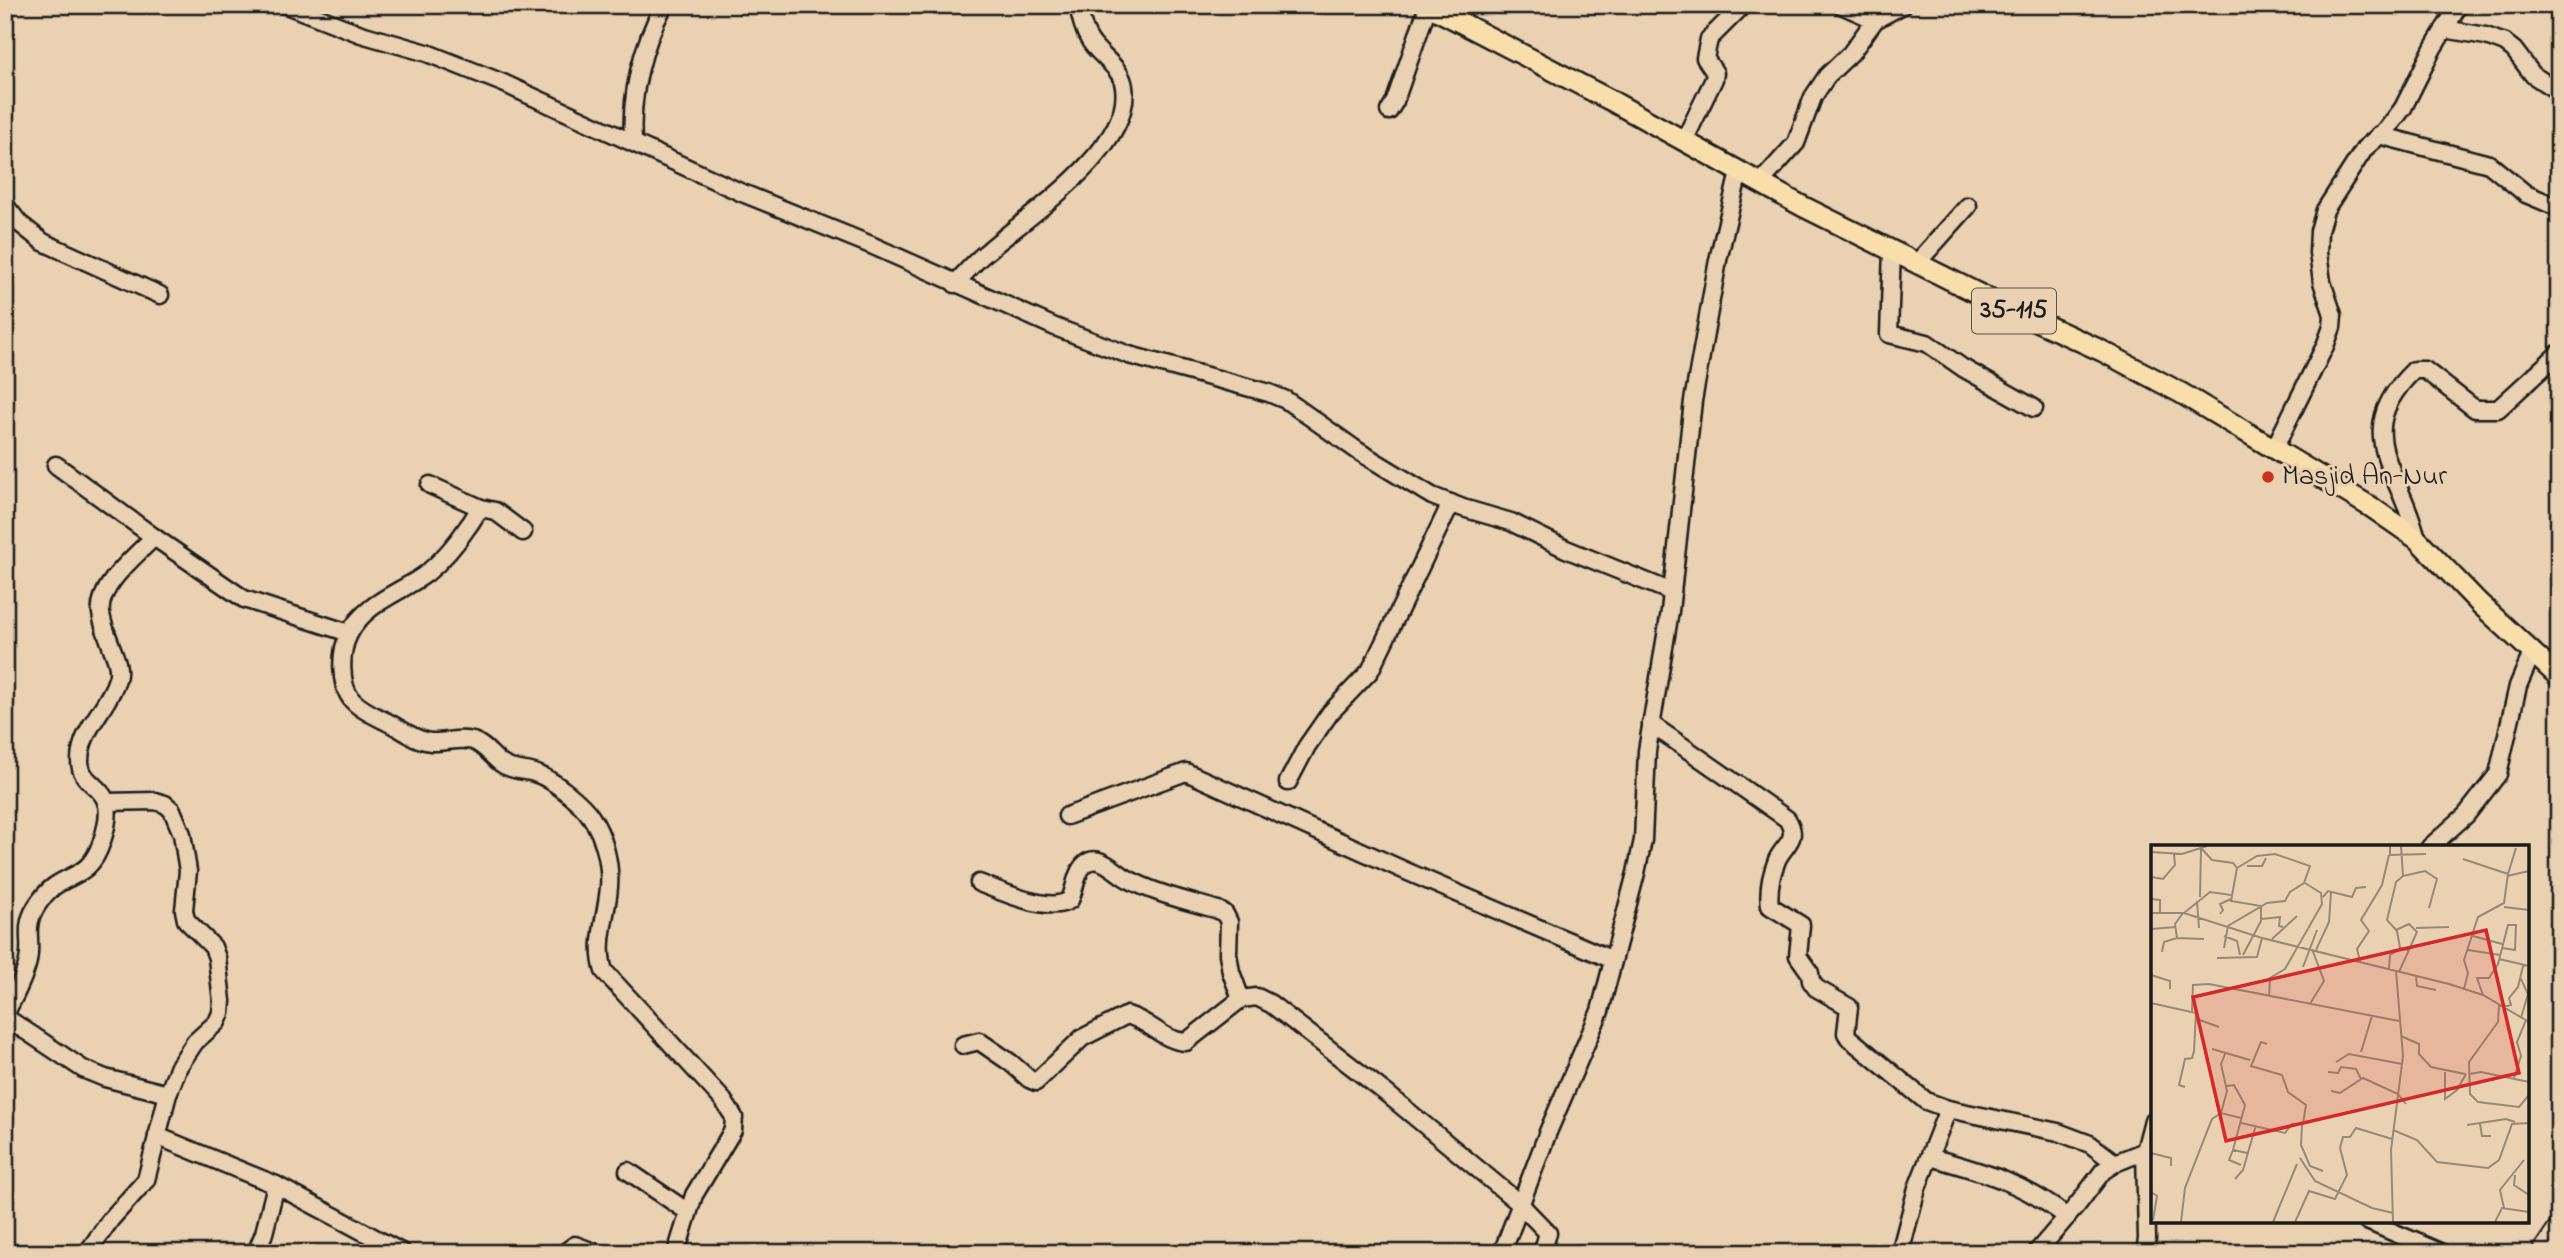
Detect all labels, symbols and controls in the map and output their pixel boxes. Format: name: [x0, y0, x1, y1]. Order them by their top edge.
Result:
road number: 35-115: [1972, 288, 2056, 334]
place label: Masjid An-Nur: [2282, 457, 2447, 498]
marker: Masjid An-Nur: [2260, 469, 2276, 485]
inset map: [2151, 845, 2529, 1223]

